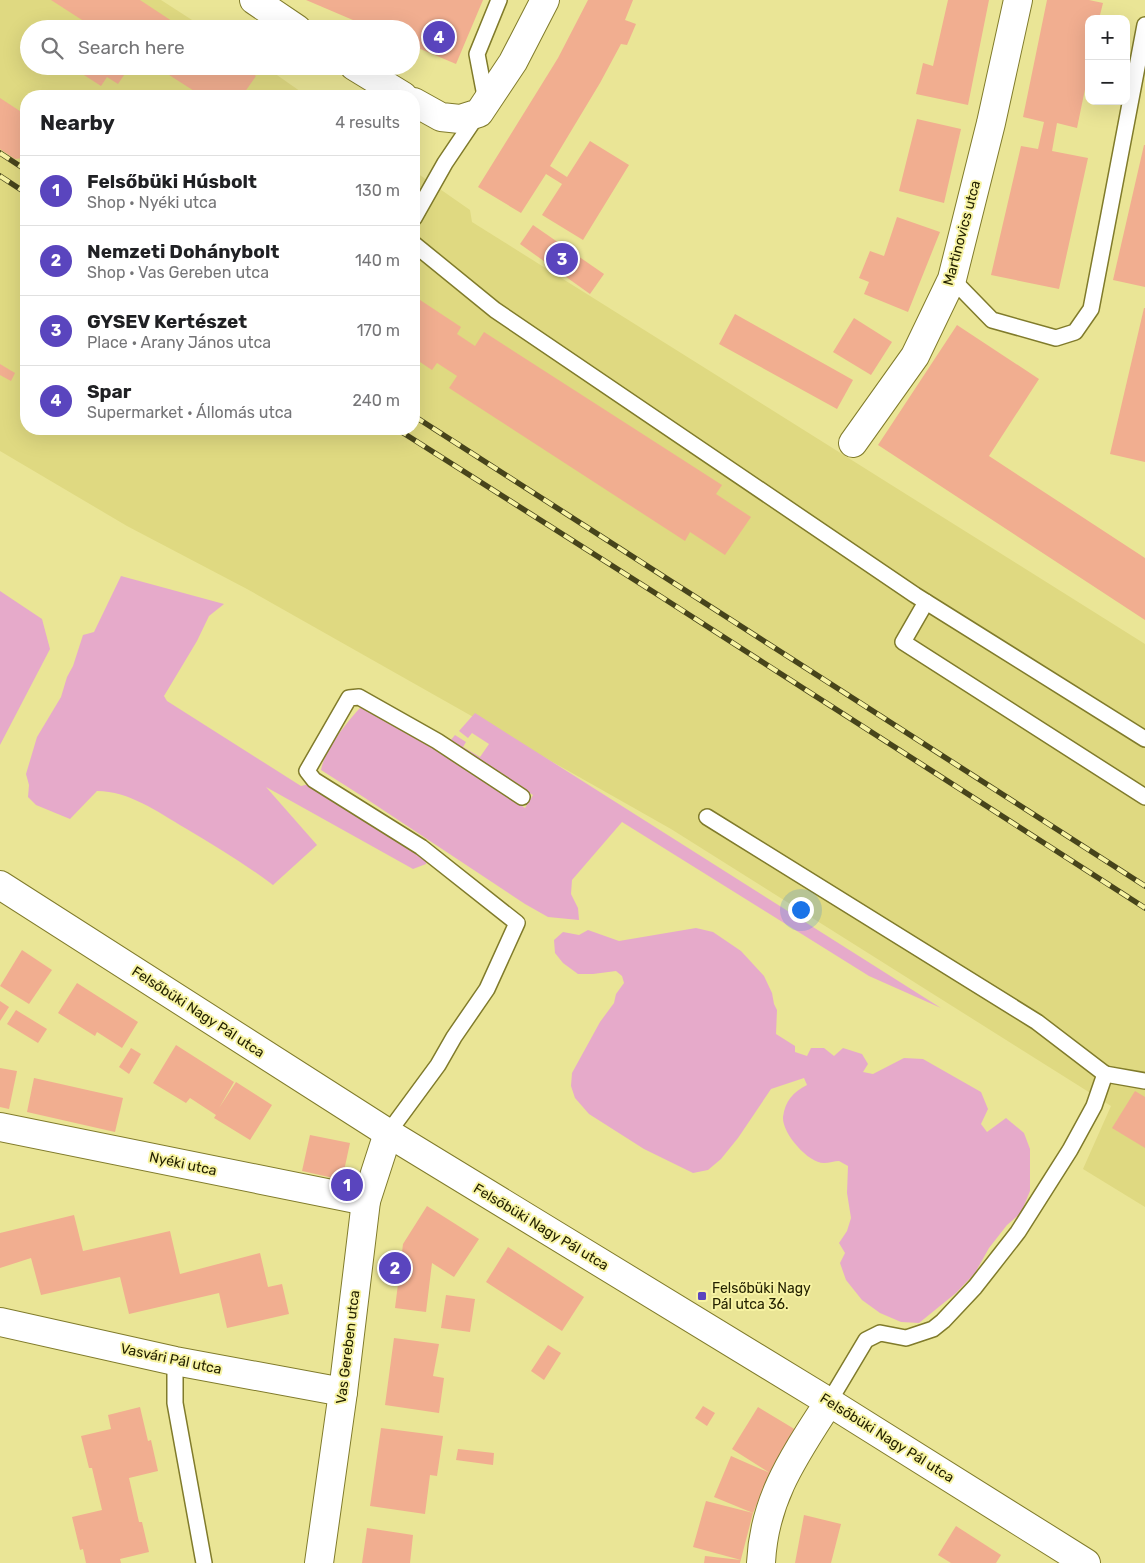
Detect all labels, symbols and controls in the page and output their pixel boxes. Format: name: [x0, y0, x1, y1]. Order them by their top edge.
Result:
map controls: [1085, 15, 1130, 105]
button: +: [1085, 15, 1130, 60]
pin: 4: [423, 18, 455, 56]
search box: [20, 20, 420, 75]
icon: search: [38, 34, 66, 62]
text: Search here: [78, 36, 185, 59]
button: −: [1085, 60, 1130, 105]
text: Nearby: [40, 110, 115, 135]
text: 4 results: [335, 113, 400, 132]
text: Felsőbüki Húsbolt: [87, 170, 257, 193]
street label: Martinovics utca: [940, 179, 984, 287]
text: 1: [52, 181, 60, 200]
text: 130 m: [355, 181, 400, 200]
text: Shop · Nyéki utca: [87, 193, 217, 212]
text: Nemzeti Dohánybolt: [87, 240, 279, 263]
pin: 3: [546, 240, 578, 278]
text: 2: [51, 251, 61, 270]
text: 140 m: [355, 251, 400, 270]
text: Shop · Vas Gereben utca: [87, 263, 269, 282]
text: GYSEV Kertészet: [87, 310, 247, 333]
text: 3: [51, 321, 61, 340]
text: 170 m: [357, 321, 400, 340]
text: Place · Arany János utca: [87, 333, 271, 352]
text: Spar: [87, 380, 131, 403]
text: 4: [51, 391, 61, 410]
text: 240 m: [353, 391, 400, 410]
text: Supermarket · Állomás utca: [87, 403, 292, 422]
your location: [788, 897, 814, 923]
street label: Felsőbüki Nagy Pál utca: [129, 963, 267, 1061]
street label: Nyéki utca: [148, 1149, 218, 1179]
pin: 1: [331, 1166, 363, 1204]
street label: Felsőbüki Nagy Pál utca: [470, 1180, 612, 1274]
pin: 2: [379, 1249, 411, 1287]
place label: Felsőbüki Nagy Pál utca 36.: [712, 1280, 811, 1313]
street label: Vas Gereben utca: [333, 1289, 363, 1405]
marker: Felsőbüki Nagy Pál utca 36.: [696, 1290, 708, 1302]
street label: Vasvári Pál utca: [119, 1340, 223, 1378]
street label: Felsőbüki Nagy Pál utca: [817, 1390, 957, 1486]

